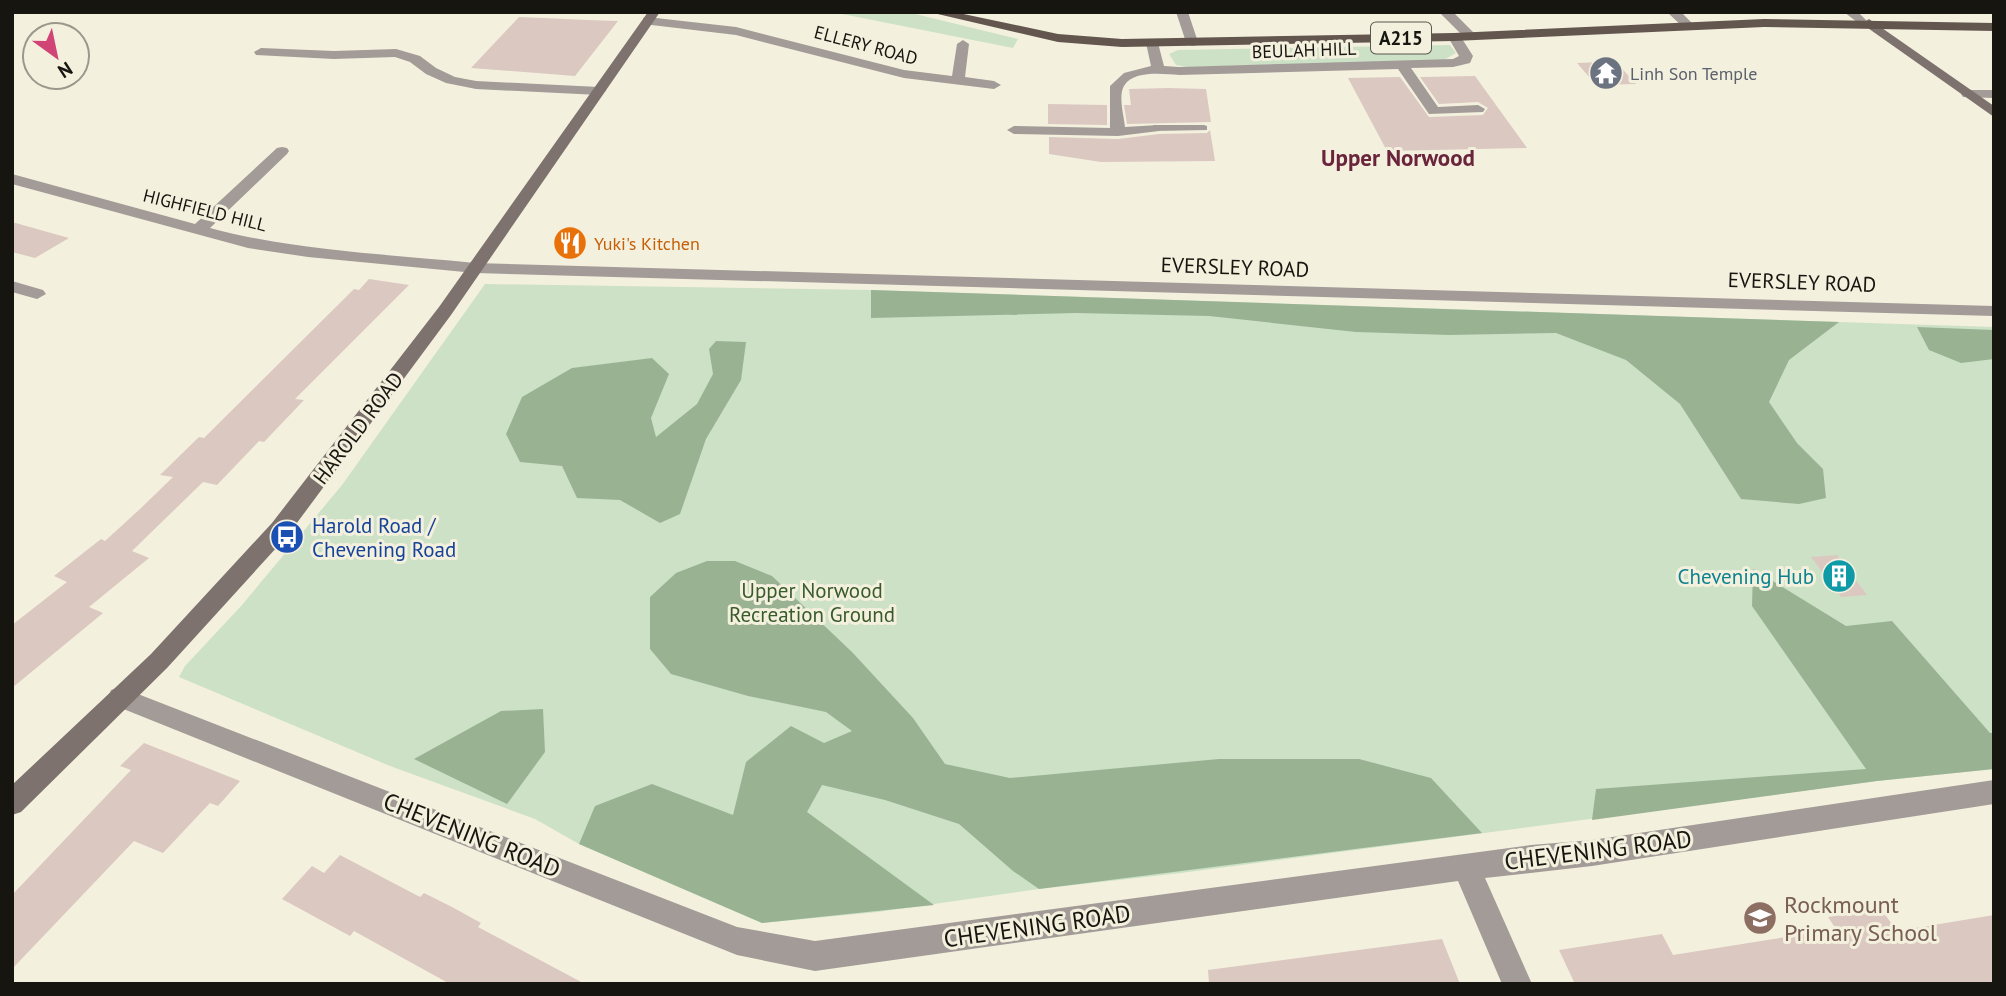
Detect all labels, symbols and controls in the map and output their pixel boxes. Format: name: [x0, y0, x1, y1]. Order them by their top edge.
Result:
street label: ELLERY ROAD: [812, 20, 920, 70]
north arrow: [21, 21, 91, 91]
road number: A215: [1371, 22, 1431, 54]
street label: BEULAH HILL: [1251, 37, 1357, 63]
temple icon: Linh Son Temple: [1587, 54, 1625, 92]
text: N: [53, 57, 77, 84]
place label: Linh Son Temple: [1630, 62, 1758, 85]
district label: Upper Norwood: [1321, 143, 1475, 172]
street label: HIGHFIELD HILL: [141, 184, 269, 236]
restaurant icon: Yuki's Kitchen: [551, 224, 589, 262]
place label: Yuki's Kitchen: [594, 232, 700, 255]
street label: EVERSLEY ROAD: [1160, 251, 1310, 283]
street label: EVERSLEY ROAD: [1727, 266, 1877, 298]
street label: HAROLD ROAD: [307, 366, 409, 490]
place label: Harold Road / Chevening Road: [312, 512, 456, 563]
bus stop icon: Harold Road / Chevening Road: [268, 518, 306, 556]
building icon: Chevening Hub: [1820, 557, 1858, 595]
place label: Chevening Hub: [1678, 563, 1814, 590]
park label: Upper Norwood Recreation Ground: [729, 577, 895, 628]
street label: CHEVENING ROAD: [379, 785, 565, 885]
street label: CHEVENING ROAD: [1503, 823, 1693, 877]
place label: Rockmount Primary School: [1784, 889, 1937, 948]
street label: CHEVENING ROAD: [942, 898, 1132, 954]
school or university icon: Rockmount Primary School: [1741, 899, 1779, 937]

